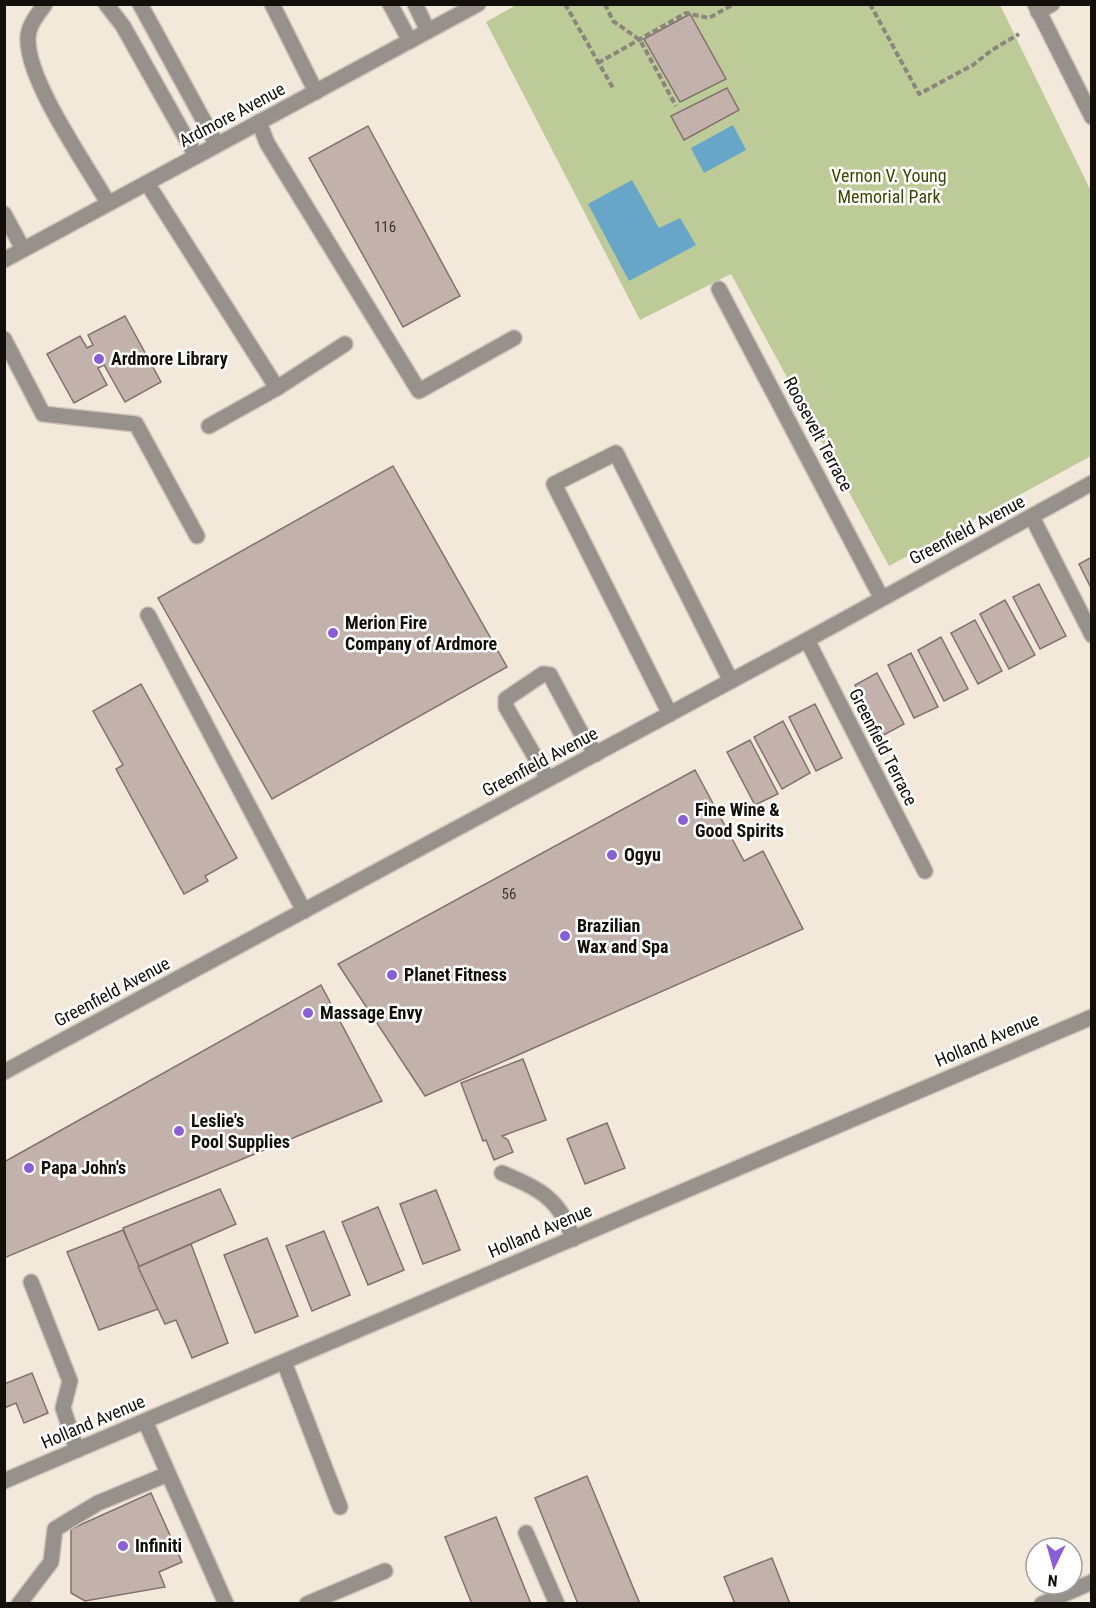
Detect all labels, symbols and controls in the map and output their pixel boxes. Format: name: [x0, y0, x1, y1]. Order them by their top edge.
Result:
street label: Ardmore Avenue: [175, 78, 288, 151]
park label: Vernon V. Young Memorial Park: [831, 165, 947, 207]
house number: 116: [374, 218, 396, 236]
place label: Ardmore Library: [111, 348, 228, 369]
marker: Ardmore Library: [92, 352, 106, 366]
street label: Roosevelt Terrace: [780, 373, 857, 494]
street label: Greenfield Avenue: [905, 490, 1028, 569]
place label: Merion Fire Company of Ardmore: [345, 612, 498, 654]
marker: Merion Fire Company of Ardmore: [326, 626, 340, 640]
street label: Greenfield Terrace: [845, 685, 922, 809]
street label: Greenfield Avenue: [478, 722, 601, 801]
place label: Fine Wine & Good Spirits: [695, 799, 784, 841]
marker: Fine Wine & Good Spirits: [676, 813, 690, 827]
place label: Ogyu: [624, 844, 661, 865]
marker: Ogyu: [605, 848, 619, 862]
house number: 56: [502, 885, 516, 903]
place label: Brazilian Wax and Spa: [577, 915, 669, 957]
marker: Brazilian Wax and Spa: [558, 929, 572, 943]
street label: Greenfield Avenue: [50, 952, 173, 1031]
place label: Planet Fitness: [404, 964, 507, 985]
marker: Planet Fitness: [385, 968, 399, 982]
place label: Massage Envy: [320, 1002, 423, 1023]
marker: Massage Envy: [301, 1006, 315, 1020]
street label: Holland Avenue: [932, 1008, 1042, 1071]
place label: Leslie's Pool Supplies: [191, 1110, 290, 1152]
marker: Leslie's Pool Supplies: [172, 1124, 186, 1138]
place label: Papa John's: [41, 1157, 126, 1178]
marker: Papa John's: [22, 1161, 36, 1175]
street label: Holland Avenue: [485, 1199, 595, 1262]
street label: Holland Avenue: [38, 1390, 148, 1453]
place label: Infiniti: [135, 1535, 182, 1556]
north arrow: [1024, 1536, 1084, 1596]
marker: Infiniti: [116, 1539, 130, 1553]
text: N: [1047, 1571, 1058, 1590]

